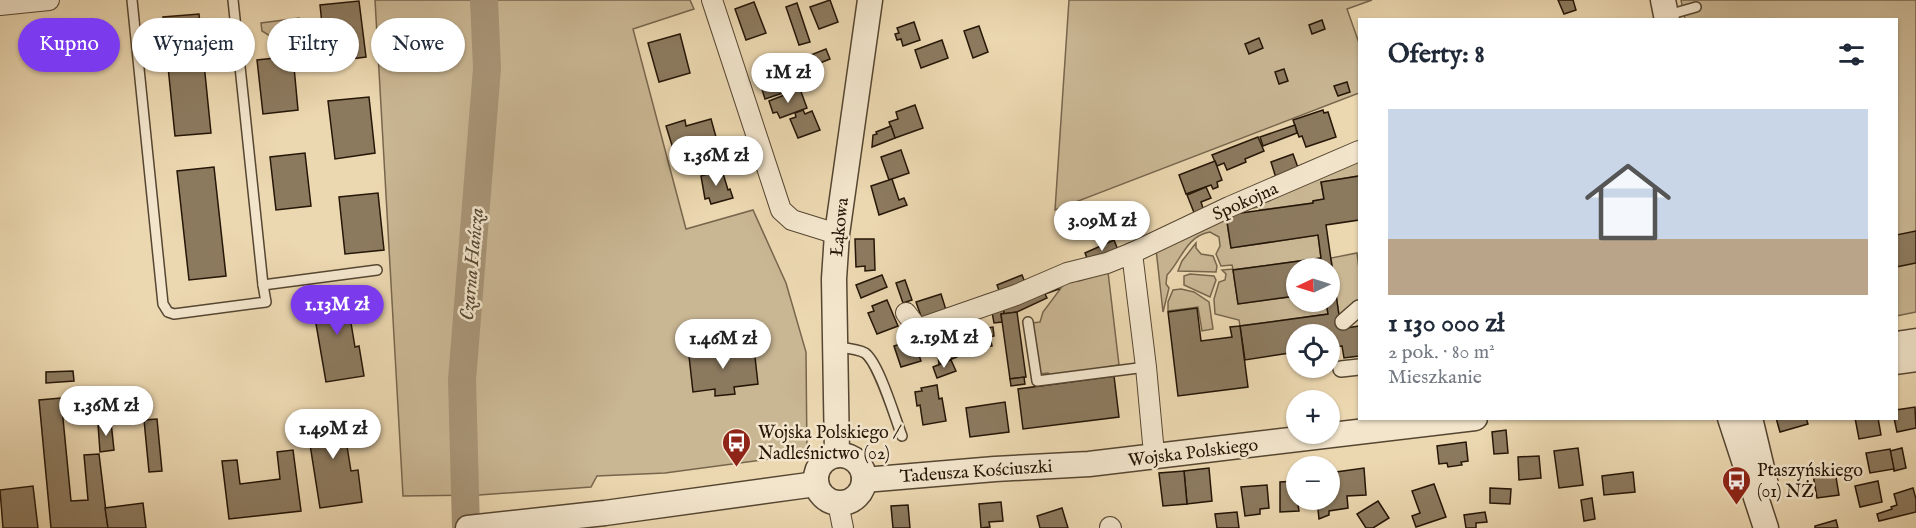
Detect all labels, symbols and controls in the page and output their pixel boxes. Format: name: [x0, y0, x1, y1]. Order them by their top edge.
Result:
chip: Kupno: [18, 18, 120, 72]
chip: Wynajem: [132, 18, 255, 72]
chip: Filtry: [267, 18, 359, 72]
chip: Nowe: [371, 18, 465, 72]
text: Oferty: 8: [1388, 38, 1485, 71]
icon: filters: [1835, 38, 1868, 71]
pin: 1M zł: [746, 53, 830, 104]
text: 1M zł: [765, 60, 811, 85]
pin: 1.36M zł: [654, 136, 778, 187]
text: 1.36M zł: [683, 143, 749, 168]
icon: home: [1574, 148, 1682, 256]
street label: Spokojna: [1209, 178, 1282, 227]
street label: Łąkowa: [826, 196, 855, 258]
pin: 3.09M zł: [1040, 201, 1164, 252]
water label: Czarna Hańcza: [455, 207, 490, 322]
text: 3.09M zł: [1068, 208, 1136, 233]
north arrow: [1286, 258, 1340, 312]
map controls: [1286, 258, 1340, 510]
pin: 1.13M zł: [275, 285, 399, 336]
text: 1.13M zł: [305, 292, 369, 317]
text: 1 130 000 zł: [1388, 307, 1504, 340]
pin: 2.19M zł: [882, 318, 1006, 369]
pin: 1.46M zł: [661, 319, 785, 370]
button: locate: [1286, 324, 1340, 378]
text: 2.19M zł: [910, 325, 978, 350]
text: 1.46M zł: [689, 326, 757, 351]
text: 2 pok. · 80 m²: [1388, 340, 1495, 365]
text: Mieszkanie: [1388, 365, 1482, 390]
pin: 1.36M zł: [44, 386, 168, 437]
button: +: [1286, 390, 1340, 444]
text: 1.36M zł: [73, 393, 139, 418]
pin: 1.49M zł: [271, 409, 395, 460]
text: 1.49M zł: [299, 416, 367, 441]
place label: Wojska Polskiego / Nadleśnictwo (02): [758, 422, 902, 466]
bus stop icon: Wojska Polskiego / Nadleśnictwo (02): [721, 426, 753, 468]
street label: Wojska Polskiego: [1127, 434, 1260, 473]
street label: Tadeusza Kościuszki: [899, 456, 1053, 489]
button: −: [1286, 456, 1340, 510]
place label: Ptaszyńskiego (01) NŻ: [1757, 460, 1863, 504]
bus stop icon: Ptaszyńskiego (01) NŻ: [1720, 464, 1752, 506]

